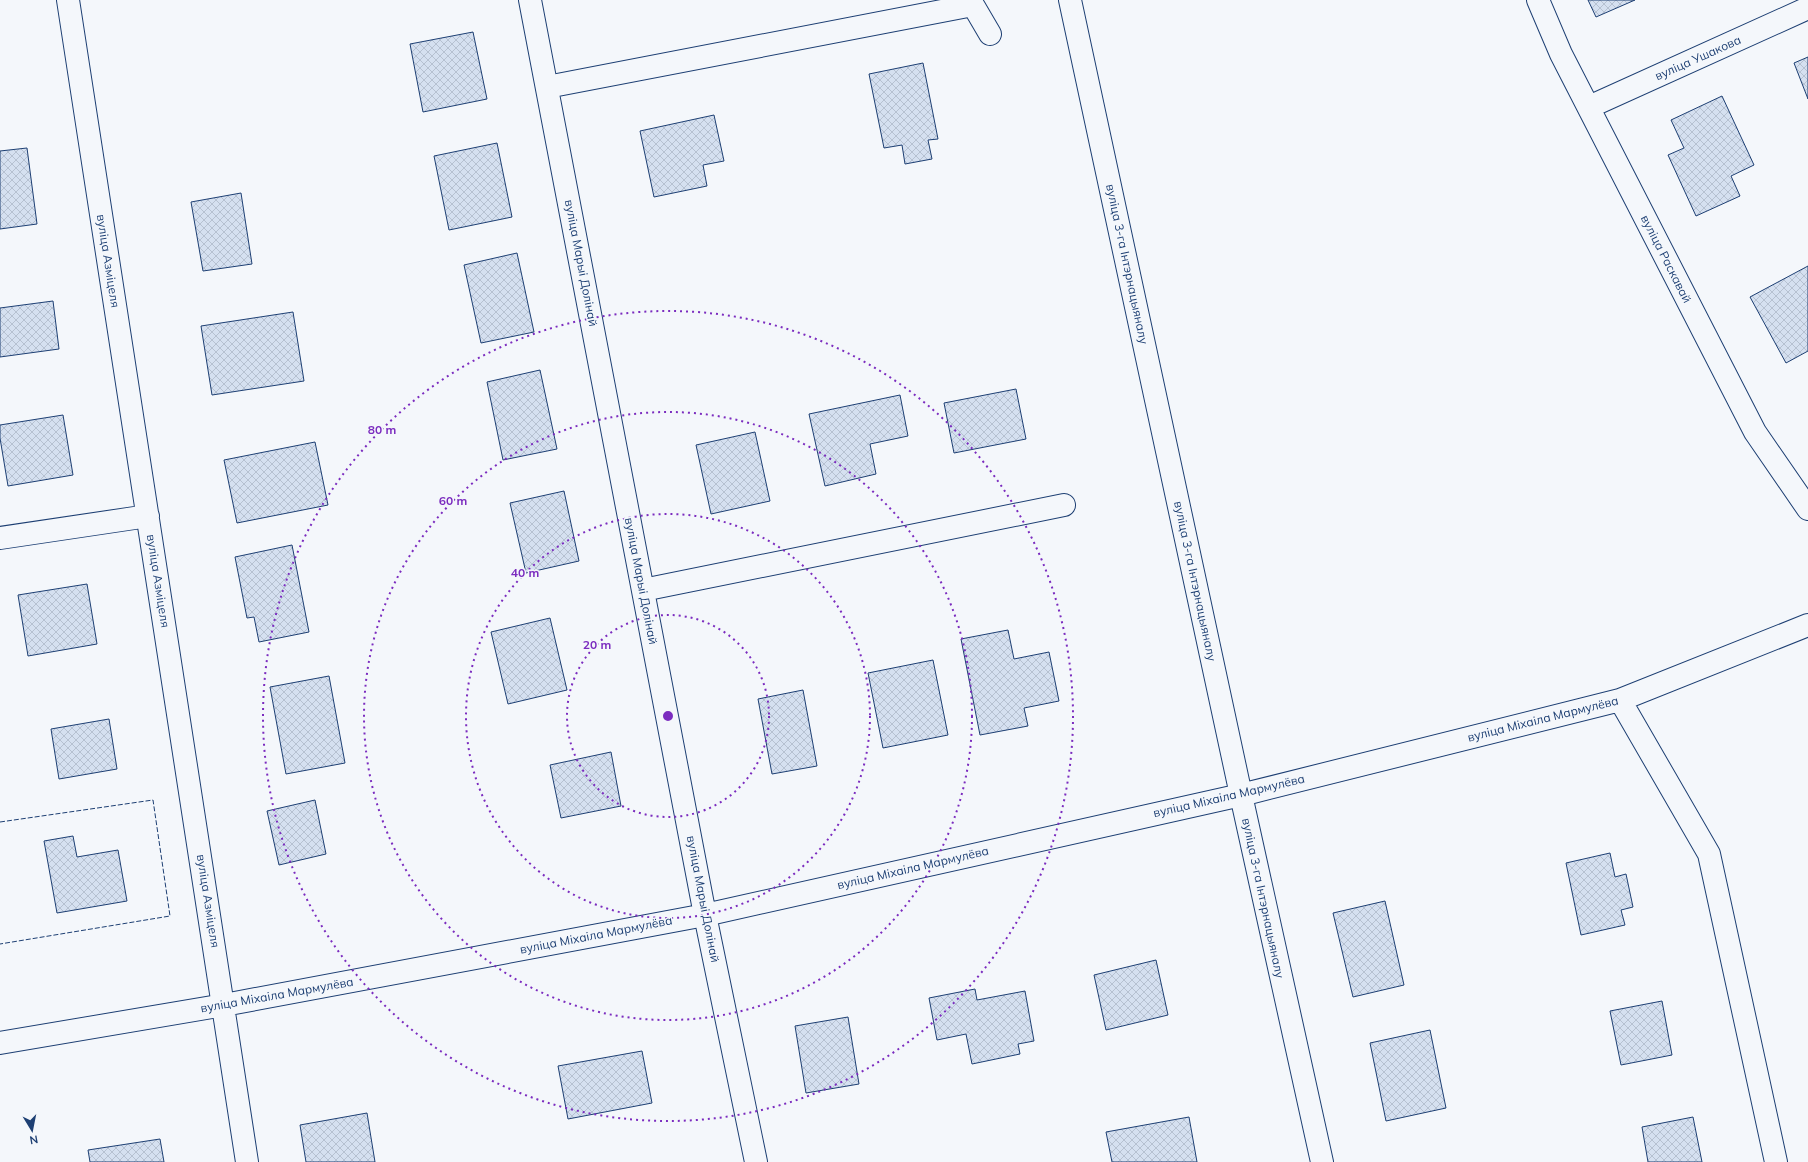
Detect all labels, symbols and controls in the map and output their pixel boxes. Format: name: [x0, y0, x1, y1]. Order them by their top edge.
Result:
street label: вуліца Ушакова: [1652, 32, 1743, 83]
street label: вуліца 3-га Інтэрнацыяналу: [1103, 182, 1152, 346]
street label: вуліца Марыі Долінай: [562, 198, 601, 328]
street label: вуліца Раскавай: [1638, 212, 1695, 305]
street label: вуліца Азміцеля: [94, 213, 123, 309]
text: 80 m: [368, 422, 396, 437]
text: 60 m: [439, 493, 467, 508]
street label: вуліца 3-га Інтэрнацыяналу: [1171, 499, 1220, 663]
street label: вуліца Марыі Долінай: [622, 516, 661, 646]
street label: вуліца Азміцеля: [144, 533, 173, 629]
text: 40 m: [511, 565, 539, 580]
text: 20 m: [583, 637, 611, 652]
street label: вуліца Міхаіла Мармулёва: [1466, 692, 1620, 745]
centre of rings: [661, 709, 675, 723]
street label: вуліца Міхаіла Мармулёва: [1152, 771, 1306, 820]
street label: вуліца 3-га Інтэрнацыяналу: [1239, 816, 1288, 980]
street label: вуліца Марыі Долінай: [684, 834, 723, 964]
street label: вуліца Міхаіла Мармулёва: [836, 843, 990, 892]
street label: вуліца Азміцеля: [194, 853, 223, 949]
street label: вуліца Міхаіла Мармулёва: [518, 912, 673, 957]
street label: вуліца Міхаіла Мармулёва: [199, 974, 355, 1015]
north arrow: [12, 1110, 52, 1150]
text: N: [28, 1132, 39, 1147]

